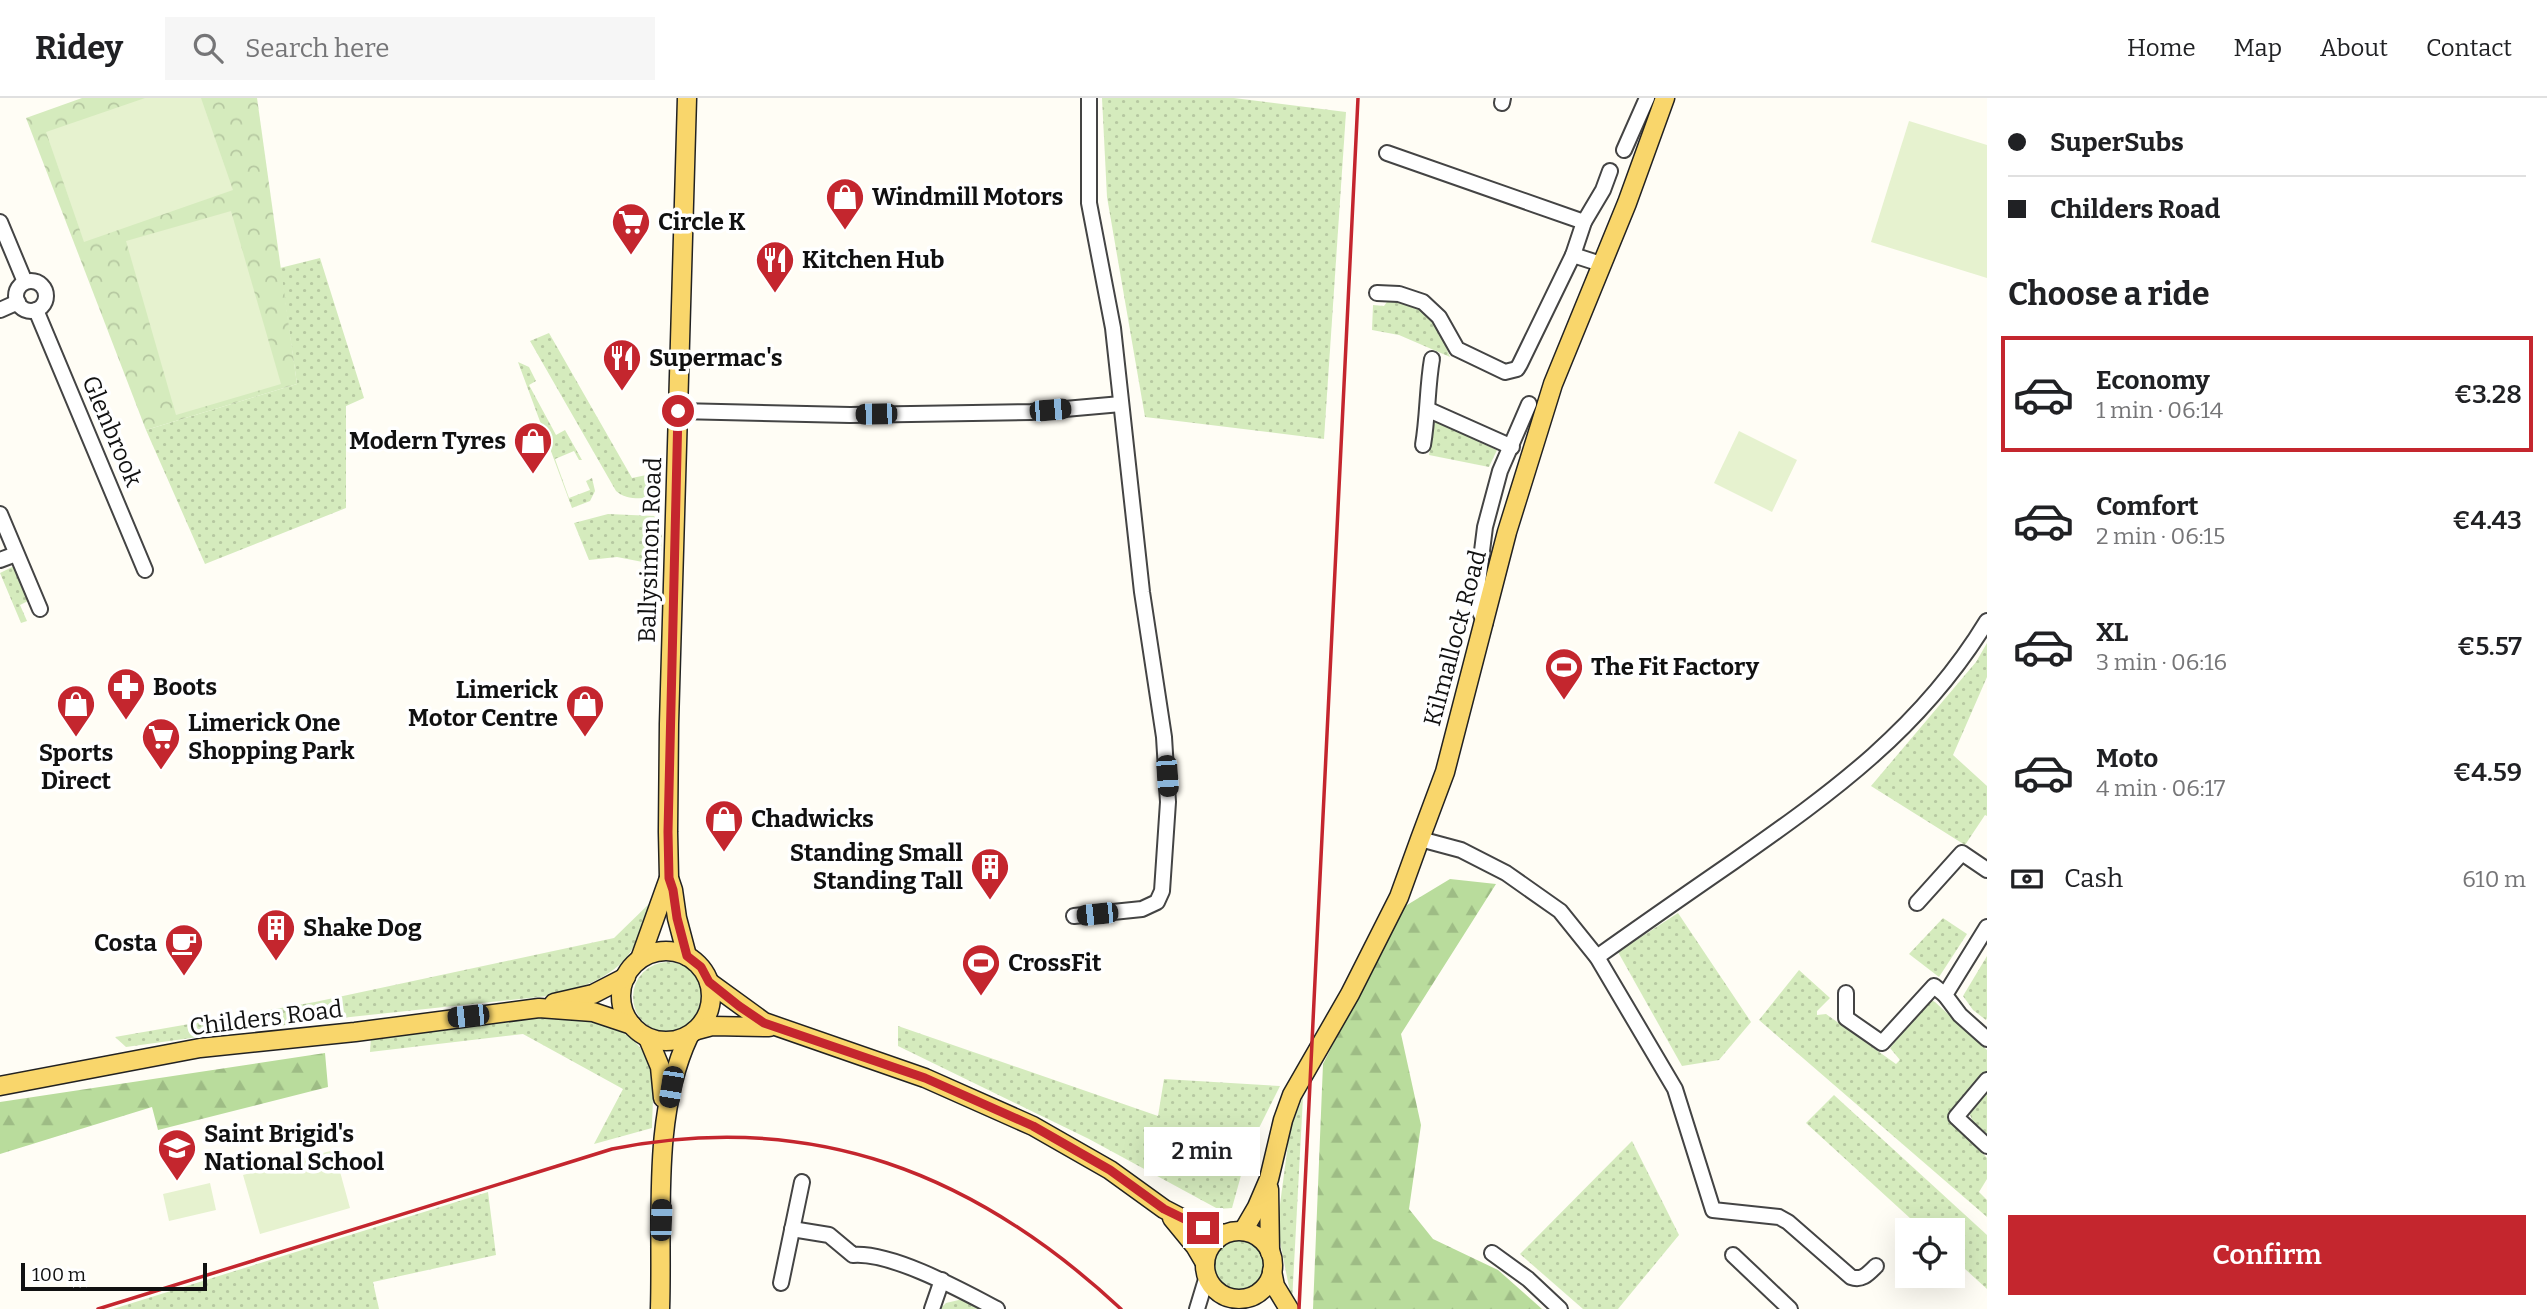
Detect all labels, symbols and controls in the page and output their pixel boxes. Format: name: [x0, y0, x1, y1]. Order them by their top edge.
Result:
search box: [165, 17, 655, 80]
text: Ridey: [35, 28, 123, 68]
icon: search: [189, 29, 227, 67]
text: Search here: [245, 33, 389, 64]
text: Home: [2127, 34, 2196, 62]
text: Map: [2234, 34, 2282, 62]
text: About: [2320, 34, 2388, 62]
text: Contact: [2426, 34, 2512, 62]
text: SuperSubs: [2050, 127, 2184, 158]
shop icon: Windmill Motors: [824, 176, 866, 231]
place label: Windmill Motors: [872, 183, 1064, 211]
text: Childers Road: [2050, 194, 2220, 225]
supermarket icon: Circle K: [610, 201, 652, 256]
place label: Circle K: [658, 208, 746, 236]
restaurant icon: Kitchen Hub: [754, 239, 796, 294]
place label: Kitchen Hub: [802, 246, 944, 274]
text: Choose a ride: [2008, 275, 2209, 313]
restaurant icon: Supermac's: [601, 337, 643, 392]
place label: Supermac's: [649, 344, 783, 372]
icon: car: [2012, 363, 2075, 426]
text: Economy: [2096, 365, 2210, 396]
street label: Glenbrook: [76, 371, 148, 491]
text: €3.28: [2454, 379, 2522, 410]
route start: [662, 395, 694, 427]
text: 1 min · 06:14: [2096, 396, 2223, 424]
car: [1029, 398, 1072, 422]
car: [855, 403, 898, 425]
shop icon: Modern Tyres: [512, 420, 554, 475]
place label: Modern Tyres: [349, 427, 506, 455]
street label: Ballysimon Road: [633, 457, 667, 643]
icon: car: [2012, 489, 2075, 552]
text: Comfort: [2096, 491, 2199, 522]
text: €4.43: [2452, 505, 2522, 536]
text: 2 min · 06:15: [2096, 522, 2225, 550]
street label: Kilmallock Road: [1418, 547, 1492, 729]
icon: car: [2012, 615, 2075, 678]
text: XL: [2096, 617, 2128, 648]
text: €5.57: [2457, 631, 2522, 662]
sports icon: The Fit Factory: [1543, 646, 1585, 701]
text: 3 min · 06:16: [2096, 648, 2227, 676]
place label: The Fit Factory: [1591, 653, 1760, 681]
pharmacy icon: Boots: [105, 666, 147, 721]
place label: Boots: [153, 673, 217, 701]
place label: Limerick Motor Centre: [408, 676, 559, 732]
shop icon: Sports Direct: [55, 683, 97, 738]
shop icon: Limerick Motor Centre: [564, 683, 606, 738]
place label: Limerick One Shopping Park: [188, 709, 355, 765]
supermarket icon: Limerick One Shopping Park: [140, 716, 182, 771]
place label: Sports Direct: [39, 739, 113, 795]
icon: car: [2012, 741, 2075, 804]
text: Moto: [2096, 743, 2158, 774]
car: [1156, 754, 1179, 798]
text: €4.59: [2453, 757, 2522, 788]
text: 4 min · 06:17: [2096, 774, 2225, 802]
shop icon: Chadwicks: [703, 798, 745, 853]
place label: Chadwicks: [751, 805, 874, 833]
place label: Standing Small Standing Tall: [790, 839, 964, 895]
building icon: Standing Small Standing Tall: [969, 846, 1011, 901]
icon: cash: [2008, 860, 2046, 898]
text: Cash: [2064, 863, 2123, 894]
text: 610 m: [2462, 865, 2526, 893]
car: [1076, 901, 1119, 927]
building icon: Shake Dog: [255, 907, 297, 962]
place label: Shake Dog: [303, 914, 422, 942]
cafe icon: Costa: [163, 922, 205, 977]
place label: Costa: [94, 929, 158, 957]
sports icon: CrossFit: [960, 942, 1002, 997]
place label: CrossFit: [1008, 949, 1102, 977]
street label: Childers Road: [188, 995, 344, 1041]
car: [447, 1003, 490, 1029]
car: [658, 1065, 685, 1109]
place label: Saint Brigid's National School: [204, 1120, 385, 1176]
callout: 2 min: [1145, 1126, 1261, 1176]
school or university icon: Saint Brigid's National School: [156, 1127, 198, 1182]
text: 2 min: [1172, 1137, 1232, 1165]
car: [650, 1199, 673, 1241]
route end: [1187, 1212, 1219, 1244]
button: Confirm: [2008, 1215, 2526, 1295]
map controls: [1895, 1218, 1965, 1288]
button: locate: [1895, 1218, 1965, 1288]
scale bar: [21, 1260, 206, 1292]
text: 100 m: [32, 1263, 86, 1286]

